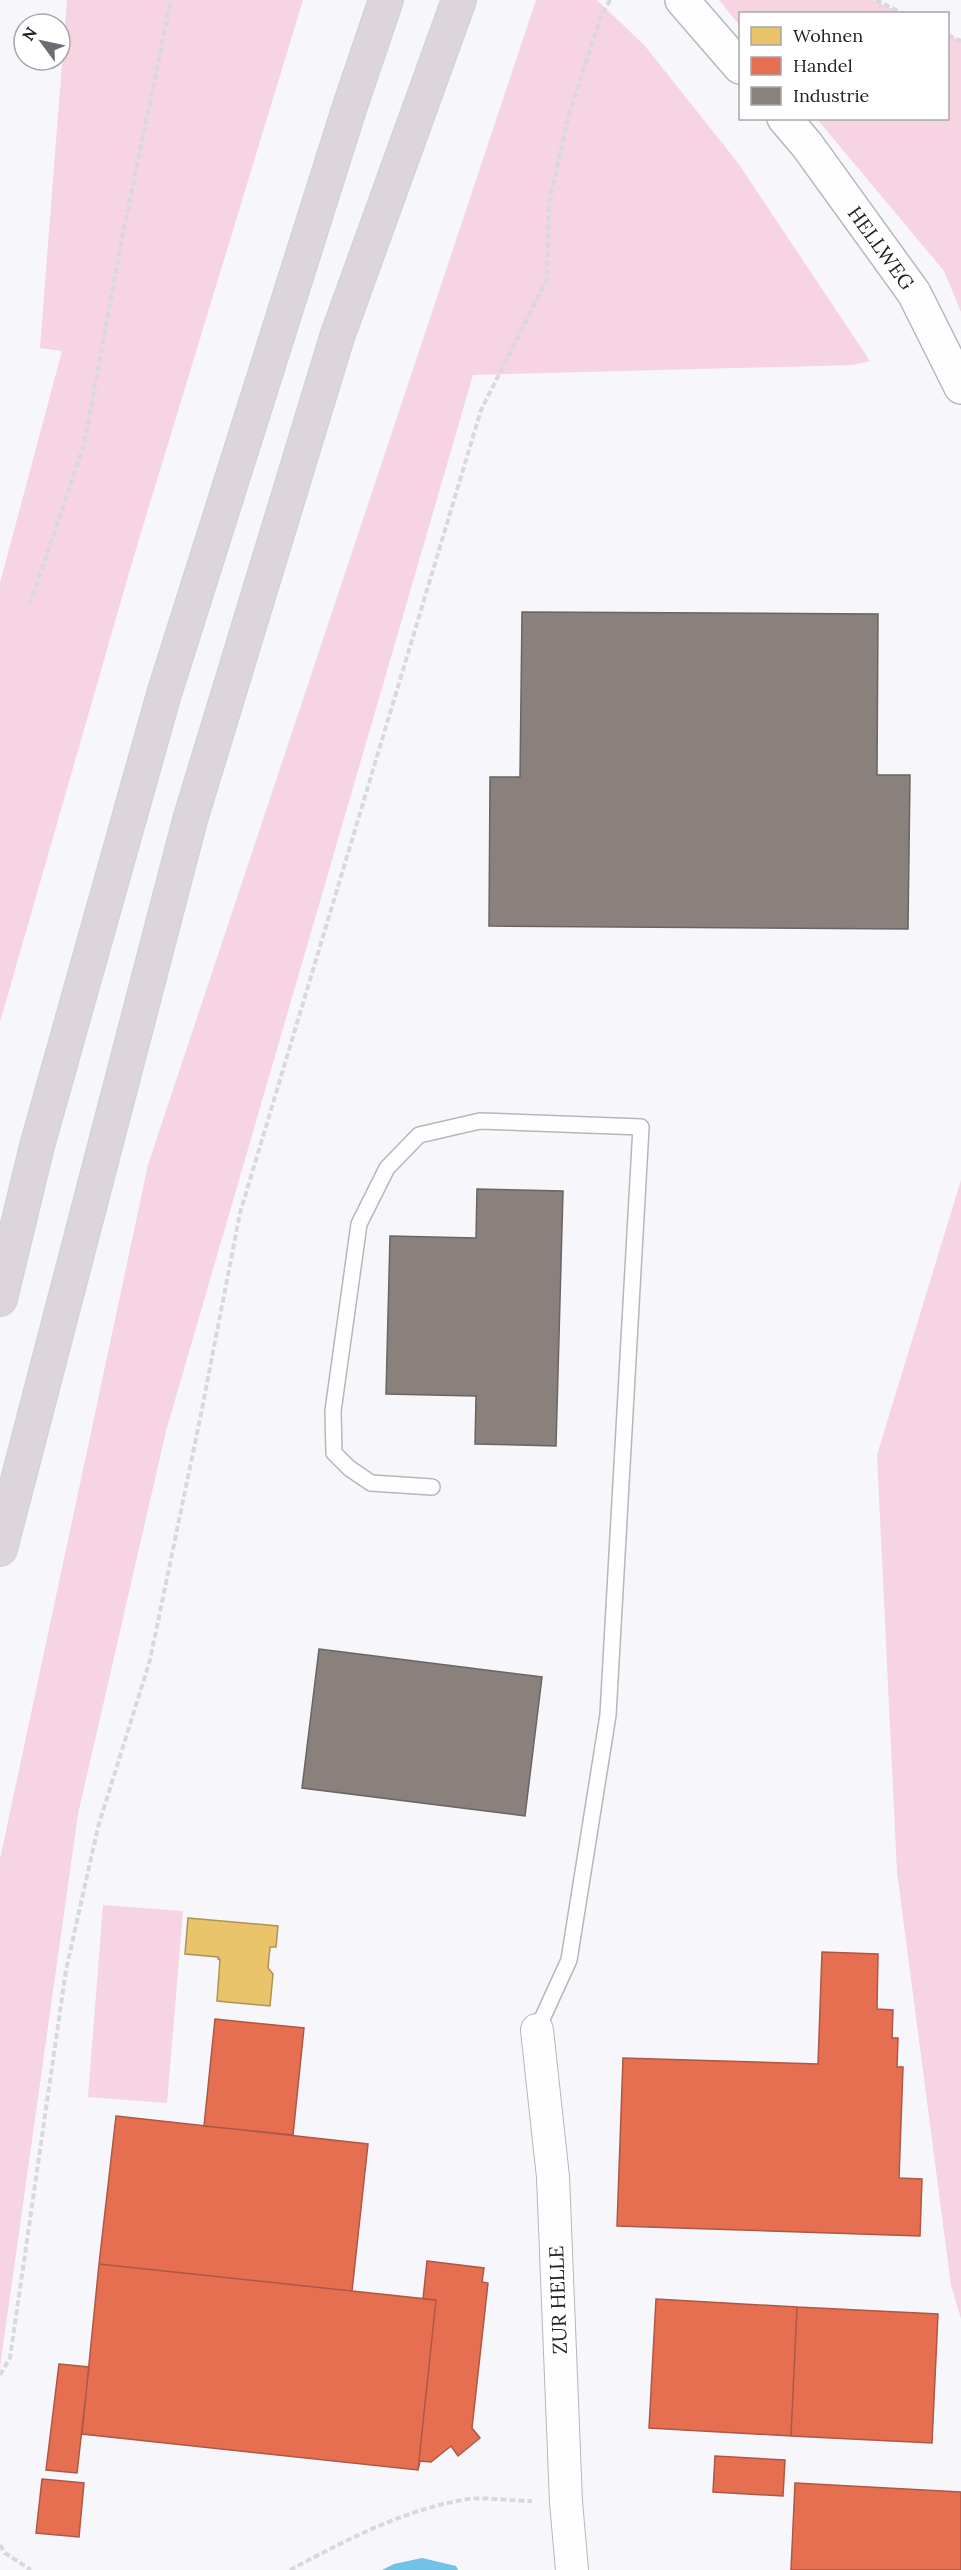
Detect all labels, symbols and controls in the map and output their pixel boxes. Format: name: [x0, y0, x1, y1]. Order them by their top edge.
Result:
north arrow: [12, 12, 72, 72]
legend: [739, 12, 949, 120]
text: N: [18, 23, 41, 44]
text: Wohnen: [793, 24, 863, 47]
text: Handel: [793, 54, 853, 77]
text: Industrie: [793, 84, 869, 107]
street label: HELLWEG: [843, 201, 920, 295]
street label: ZUR HELLE: [543, 2245, 572, 2355]

